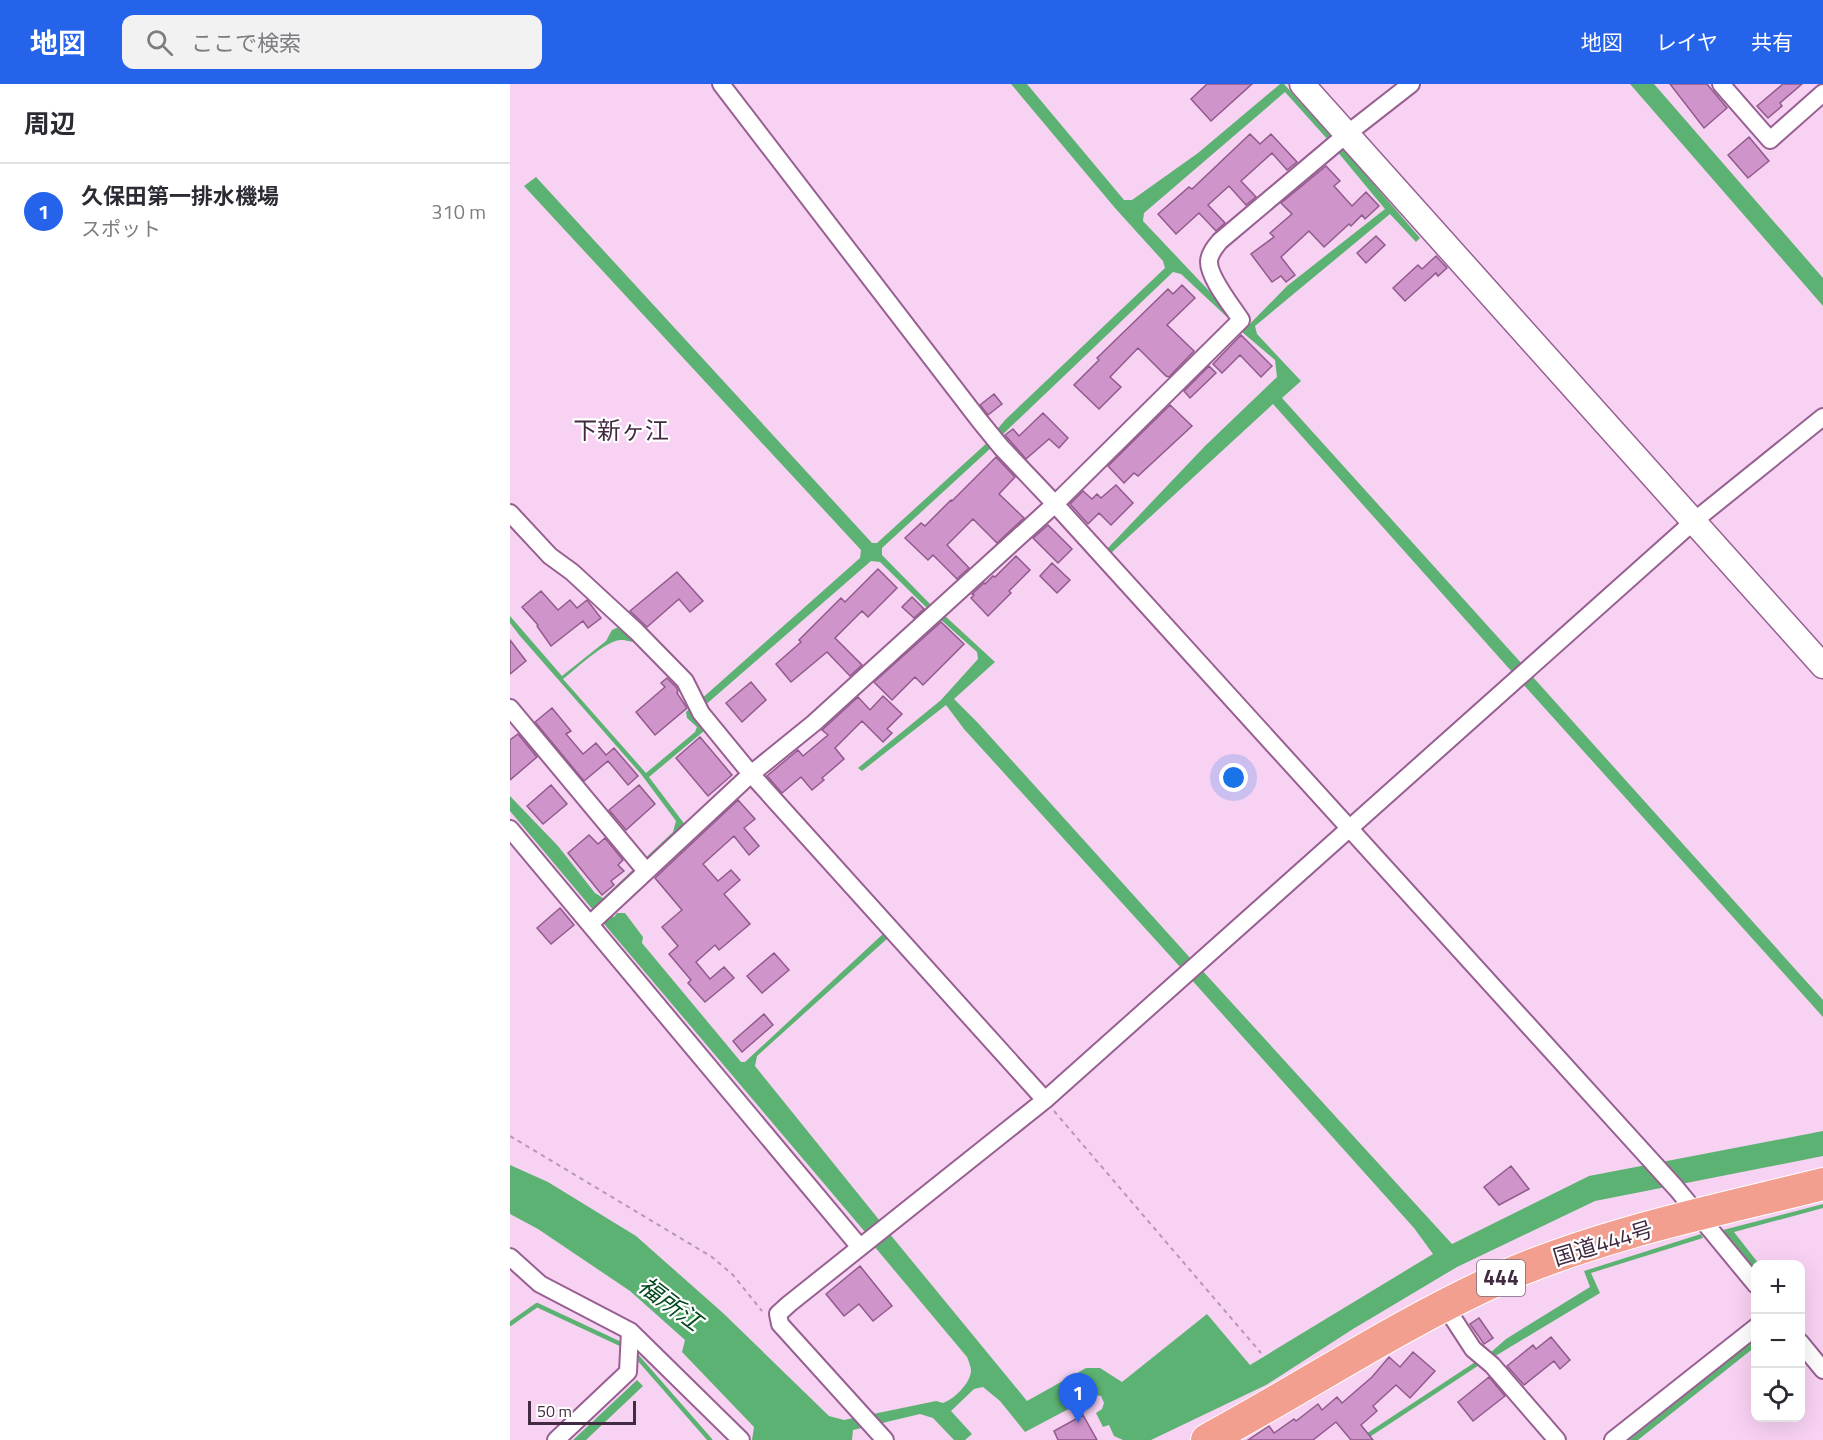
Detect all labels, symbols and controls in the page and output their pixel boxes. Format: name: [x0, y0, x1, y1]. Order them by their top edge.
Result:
search box: [122, 15, 542, 69]
text: 地図: [30, 21, 86, 64]
icon: search: [143, 26, 176, 59]
text: ここで検索: [191, 26, 301, 60]
text: 地図: [1581, 26, 1623, 58]
text: レイヤ: [1656, 26, 1718, 58]
text: 共有: [1751, 26, 1793, 58]
text: 周辺: [24, 104, 76, 143]
text: 久保田第一排水機場: [81, 179, 279, 213]
text: 1: [38, 196, 49, 227]
text: 310 m: [431, 196, 486, 227]
text: スポット: [81, 213, 161, 244]
district label: 下新ヶ江: [573, 412, 669, 448]
your location: [1219, 763, 1248, 792]
street label: 国道444号: [1549, 1212, 1657, 1274]
road number: 444: [1477, 1260, 1525, 1296]
map controls: [1751, 1260, 1805, 1422]
button: +: [1751, 1260, 1805, 1314]
water label: 福所江: [631, 1267, 713, 1341]
button: −: [1751, 1314, 1805, 1368]
button: locate: [1751, 1368, 1805, 1422]
pin: 1: [1058, 1374, 1098, 1423]
scale bar: [528, 1398, 636, 1426]
text: 50 m: [537, 1399, 572, 1423]

